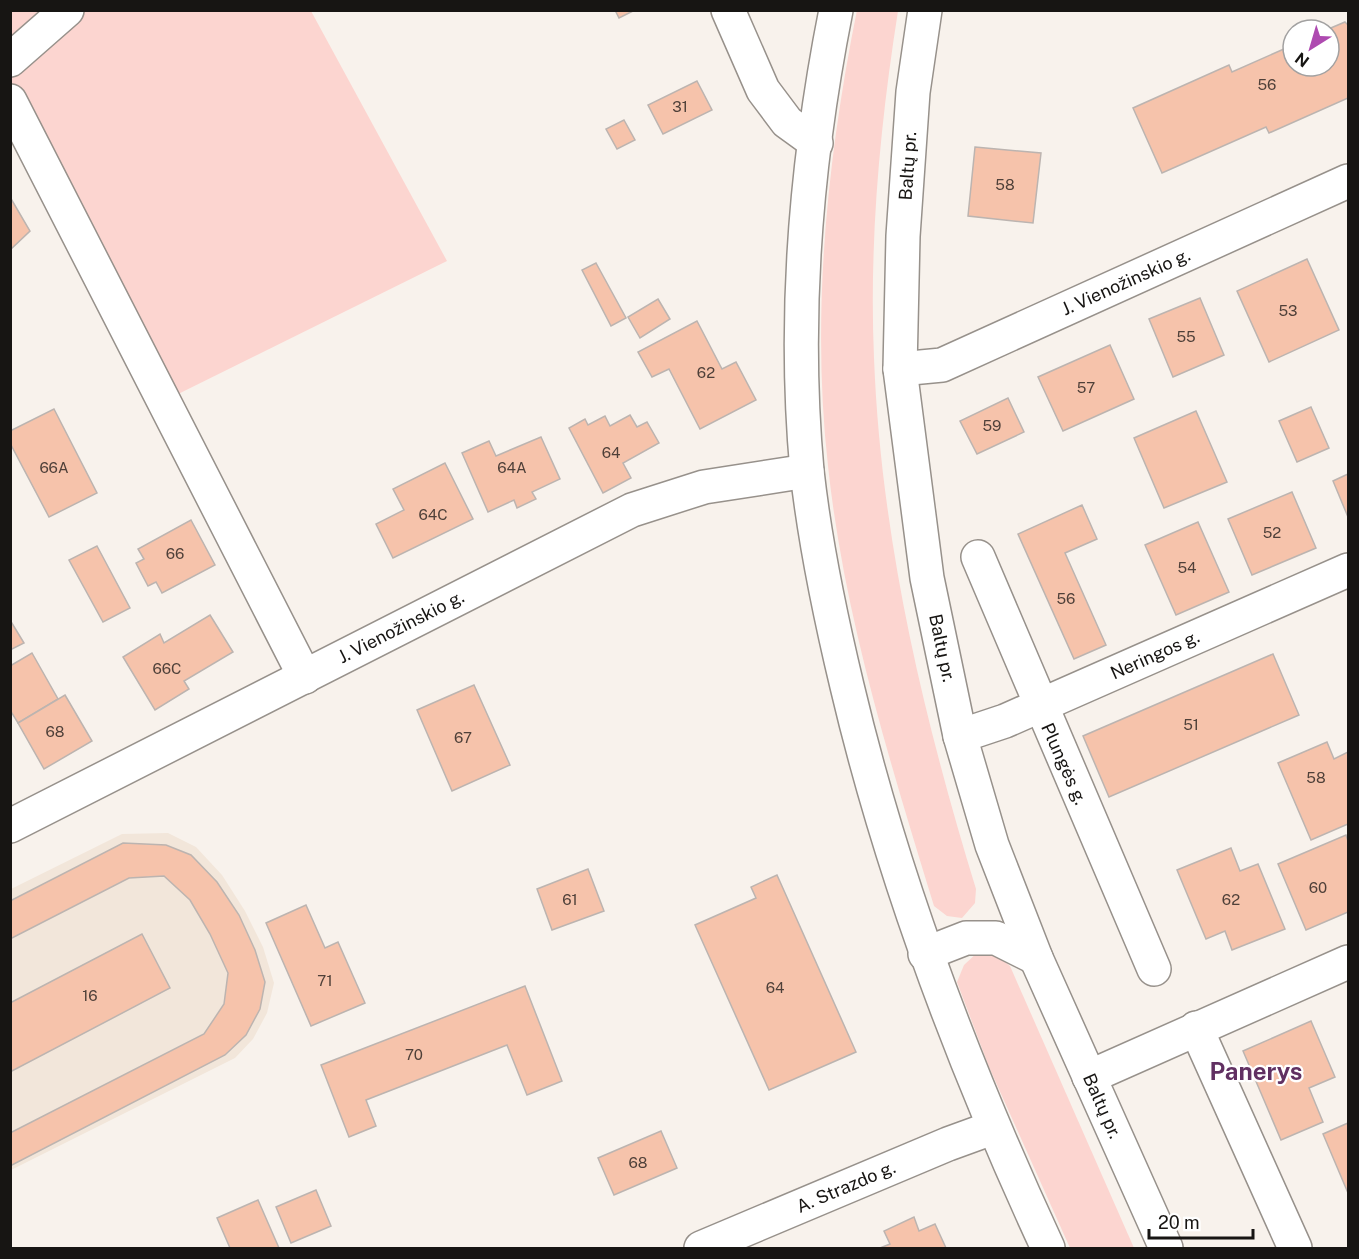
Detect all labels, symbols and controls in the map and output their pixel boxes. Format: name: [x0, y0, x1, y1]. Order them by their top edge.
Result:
north arrow: [1281, 18, 1341, 78]
text: N: [1292, 48, 1313, 71]
house number: 56: [1258, 76, 1276, 93]
house number: 31: [672, 98, 688, 115]
street label: Baltų pr.: [895, 131, 920, 201]
house number: 58: [995, 176, 1015, 193]
street label: J. Vienožinskio g.: [1058, 244, 1193, 319]
house number: 53: [1278, 302, 1298, 319]
house number: 55: [1176, 328, 1196, 345]
house number: 62: [697, 364, 715, 381]
house number: 57: [1077, 379, 1095, 396]
house number: 59: [983, 417, 1001, 434]
house number: 64: [602, 444, 620, 461]
house number: 66A: [39, 459, 69, 476]
house number: 64A: [497, 459, 527, 476]
house number: 64C: [418, 506, 448, 523]
house number: 52: [1263, 524, 1281, 541]
house number: 66: [166, 545, 184, 562]
house number: 54: [1177, 559, 1197, 576]
street label: J. Vienožinskio g.: [334, 586, 467, 667]
house number: 56: [1057, 590, 1075, 607]
street label: Baltų pr.: [925, 612, 960, 684]
street label: Neringos g.: [1107, 626, 1203, 684]
house number: 66C: [153, 660, 181, 677]
house number: 51: [1183, 716, 1199, 733]
street label: Plungės g.: [1037, 720, 1092, 808]
house number: 68: [46, 723, 64, 740]
house number: 67: [454, 729, 472, 746]
house number: 58: [1306, 769, 1326, 786]
house number: 60: [1309, 879, 1327, 896]
house number: 61: [562, 891, 578, 908]
house number: 62: [1222, 891, 1240, 908]
house number: 71: [317, 972, 333, 989]
house number: 64: [766, 979, 784, 996]
house number: 16: [82, 987, 98, 1004]
house number: 70: [405, 1046, 423, 1063]
district label: Panerys: [1210, 1057, 1302, 1085]
street label: Baltų pr.: [1079, 1070, 1126, 1142]
house number: 68: [629, 1154, 647, 1171]
street label: A. Strazdo g.: [793, 1156, 898, 1217]
scale bar: [1149, 1202, 1252, 1240]
text: 20 m: [1158, 1212, 1200, 1233]

